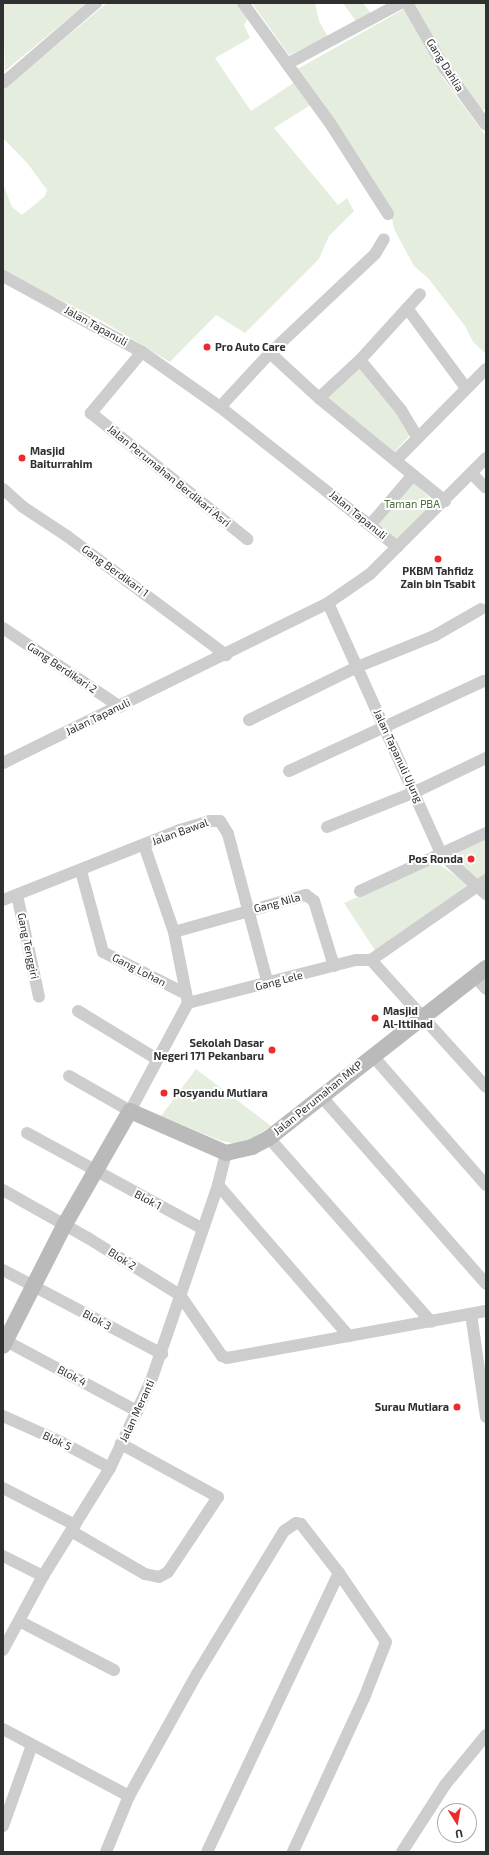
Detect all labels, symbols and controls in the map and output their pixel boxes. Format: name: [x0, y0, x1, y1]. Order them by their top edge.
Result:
street label: Gang Dahlia: [424, 36, 466, 94]
street label: Jalan Tapanuli: [62, 303, 130, 349]
place label: Pro Auto Care: [215, 340, 286, 354]
marker: Pro Auto Care: [202, 342, 212, 352]
street label: Jalan Perumahan Berdikari Asri: [105, 422, 233, 530]
place label: Masjid Baiturrahim: [30, 445, 92, 471]
marker: Masjid Baiturrahim: [17, 453, 27, 463]
street label: Jalan Tapanuli: [326, 488, 390, 542]
park label: Taman PBA: [384, 497, 440, 511]
street label: Gang Berdikari 1: [79, 542, 151, 600]
marker: PKBM Tahfidz Zain bin Tsabit: [433, 554, 443, 564]
place label: PKBM Tahfidz Zain bin Tsabit: [400, 565, 476, 591]
street label: Gang Berdikari 2: [25, 640, 99, 696]
street label: Jalan Tapanuli: [63, 696, 133, 738]
street label: Jalan Tapanuli Ujung: [371, 707, 425, 805]
street label: Jalan Bawal: [150, 816, 210, 848]
place label: Pos Ronda: [409, 852, 463, 866]
marker: Pos Ronda: [466, 854, 476, 864]
street label: Gang Nila: [252, 890, 302, 916]
street label: Gang Tenggiri: [15, 912, 41, 980]
street label: Gang Lohan: [110, 951, 168, 989]
street label: Gang Lele: [254, 968, 304, 994]
place label: Masjid Al-Ittihad: [383, 1005, 433, 1031]
marker: Masjid Al-Ittihad: [370, 1013, 380, 1023]
place label: Sekolah Dasar Negeri 171 Pekanbaru: [153, 1037, 264, 1063]
marker: Sekolah Dasar Negeri 171 Pekanbaru: [267, 1045, 277, 1055]
street label: Jalan Perumahan MKP: [271, 1058, 365, 1138]
place label: Posyandu Mutiara: [173, 1086, 268, 1100]
marker: Posyandu Mutiara: [158, 1087, 170, 1099]
street label: Blok 1: [132, 1187, 164, 1213]
street label: Blok 2: [106, 1245, 138, 1273]
street label: Blok 3: [80, 1307, 114, 1333]
street label: Blok 4: [55, 1363, 89, 1389]
street label: Jalan Meranti: [117, 1378, 157, 1444]
place label: Surau Mutiara: [375, 1400, 449, 1414]
marker: Surau Mutiara: [452, 1402, 462, 1412]
street label: Blok 5: [40, 1429, 74, 1453]
north arrow: [437, 1803, 477, 1843]
text: U: [454, 1827, 464, 1841]

